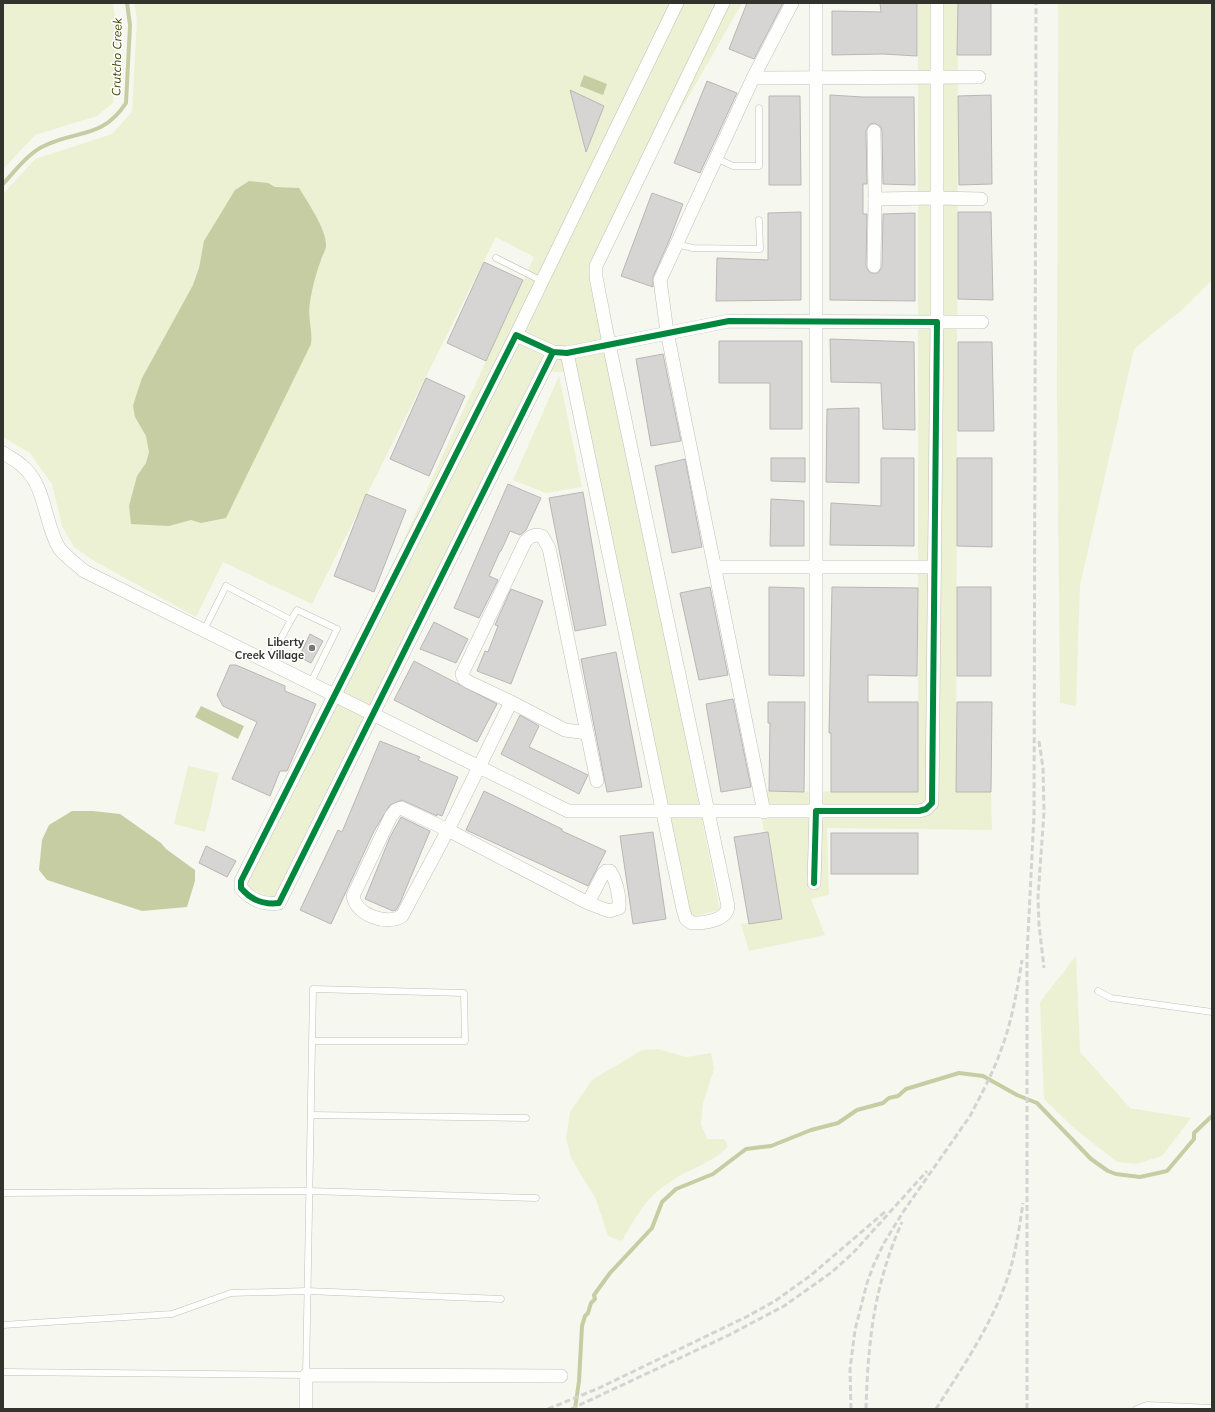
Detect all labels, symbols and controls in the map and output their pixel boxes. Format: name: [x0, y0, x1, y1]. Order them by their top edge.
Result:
water label: Crutcho Creek: [108, 17, 125, 96]
place label: Liberty Creek Village: [235, 635, 304, 662]
marker: Liberty Creek Village: [307, 643, 317, 653]

